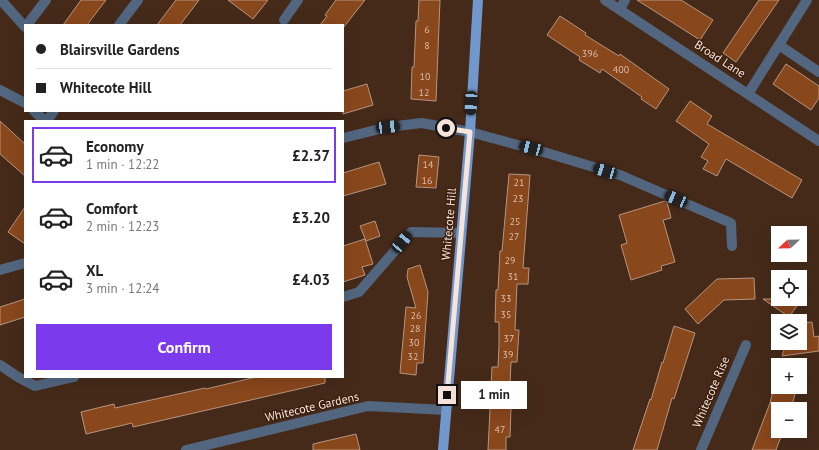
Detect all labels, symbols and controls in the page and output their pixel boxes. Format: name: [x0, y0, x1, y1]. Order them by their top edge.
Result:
house number: 6: [424, 23, 430, 36]
street label: Broad Lane: [692, 37, 749, 81]
house number: 8: [424, 39, 430, 52]
text: Blairsville Gardens: [60, 40, 180, 59]
house number: 396: [582, 47, 598, 60]
house number: 400: [613, 63, 630, 76]
house number: 10: [420, 70, 431, 83]
text: Whitecote Hill: [60, 78, 151, 97]
house number: 12: [419, 86, 429, 99]
car: [464, 91, 478, 115]
route start: [437, 119, 455, 137]
car: [375, 120, 401, 134]
icon: car: [38, 137, 74, 173]
text: Economy: [86, 137, 144, 156]
car: [518, 139, 544, 157]
text: £2.37: [292, 146, 330, 165]
text: 1 min · 12:22: [86, 156, 159, 173]
house number: 14: [423, 158, 434, 171]
car: [592, 162, 618, 180]
house number: 16: [422, 174, 432, 187]
house number: 21: [514, 176, 524, 189]
street label: Whitecote Hill: [438, 187, 459, 261]
car: [663, 189, 689, 209]
house number: 23: [513, 192, 523, 205]
icon: car: [38, 199, 74, 235]
text: Comfort: [86, 199, 138, 218]
text: £3.20: [292, 208, 330, 227]
house number: 25: [510, 215, 520, 228]
text: 2 min · 12:23: [86, 218, 159, 235]
north arrow: [771, 226, 807, 262]
map controls: [771, 226, 807, 438]
car: [390, 229, 414, 255]
house number: 27: [509, 230, 519, 243]
house number: 29: [505, 254, 515, 267]
icon: car: [38, 261, 74, 297]
text: XL: [86, 261, 103, 280]
text: £4.03: [292, 270, 330, 289]
house number: 31: [508, 270, 518, 283]
button: locate: [771, 270, 807, 306]
text: 3 min · 12:24: [86, 280, 159, 297]
house number: 33: [501, 292, 511, 305]
house number: 35: [501, 308, 511, 321]
house number: 26: [411, 309, 421, 322]
button: layers: [771, 314, 807, 350]
house number: 28: [410, 322, 420, 335]
button: Confirm: [36, 324, 332, 370]
house number: 37: [504, 332, 514, 345]
house number: 30: [409, 336, 420, 349]
house number: 39: [503, 348, 513, 361]
house number: 32: [408, 350, 418, 363]
street label: Whitecote Rise: [689, 354, 732, 430]
button: +: [771, 358, 807, 394]
callout: 1 min: [461, 381, 527, 409]
route end: [438, 386, 456, 404]
text: 1 min: [478, 386, 510, 403]
street label: Whitecote Gardens: [263, 388, 360, 425]
button: −: [771, 402, 807, 438]
house number: 47: [495, 423, 505, 436]

